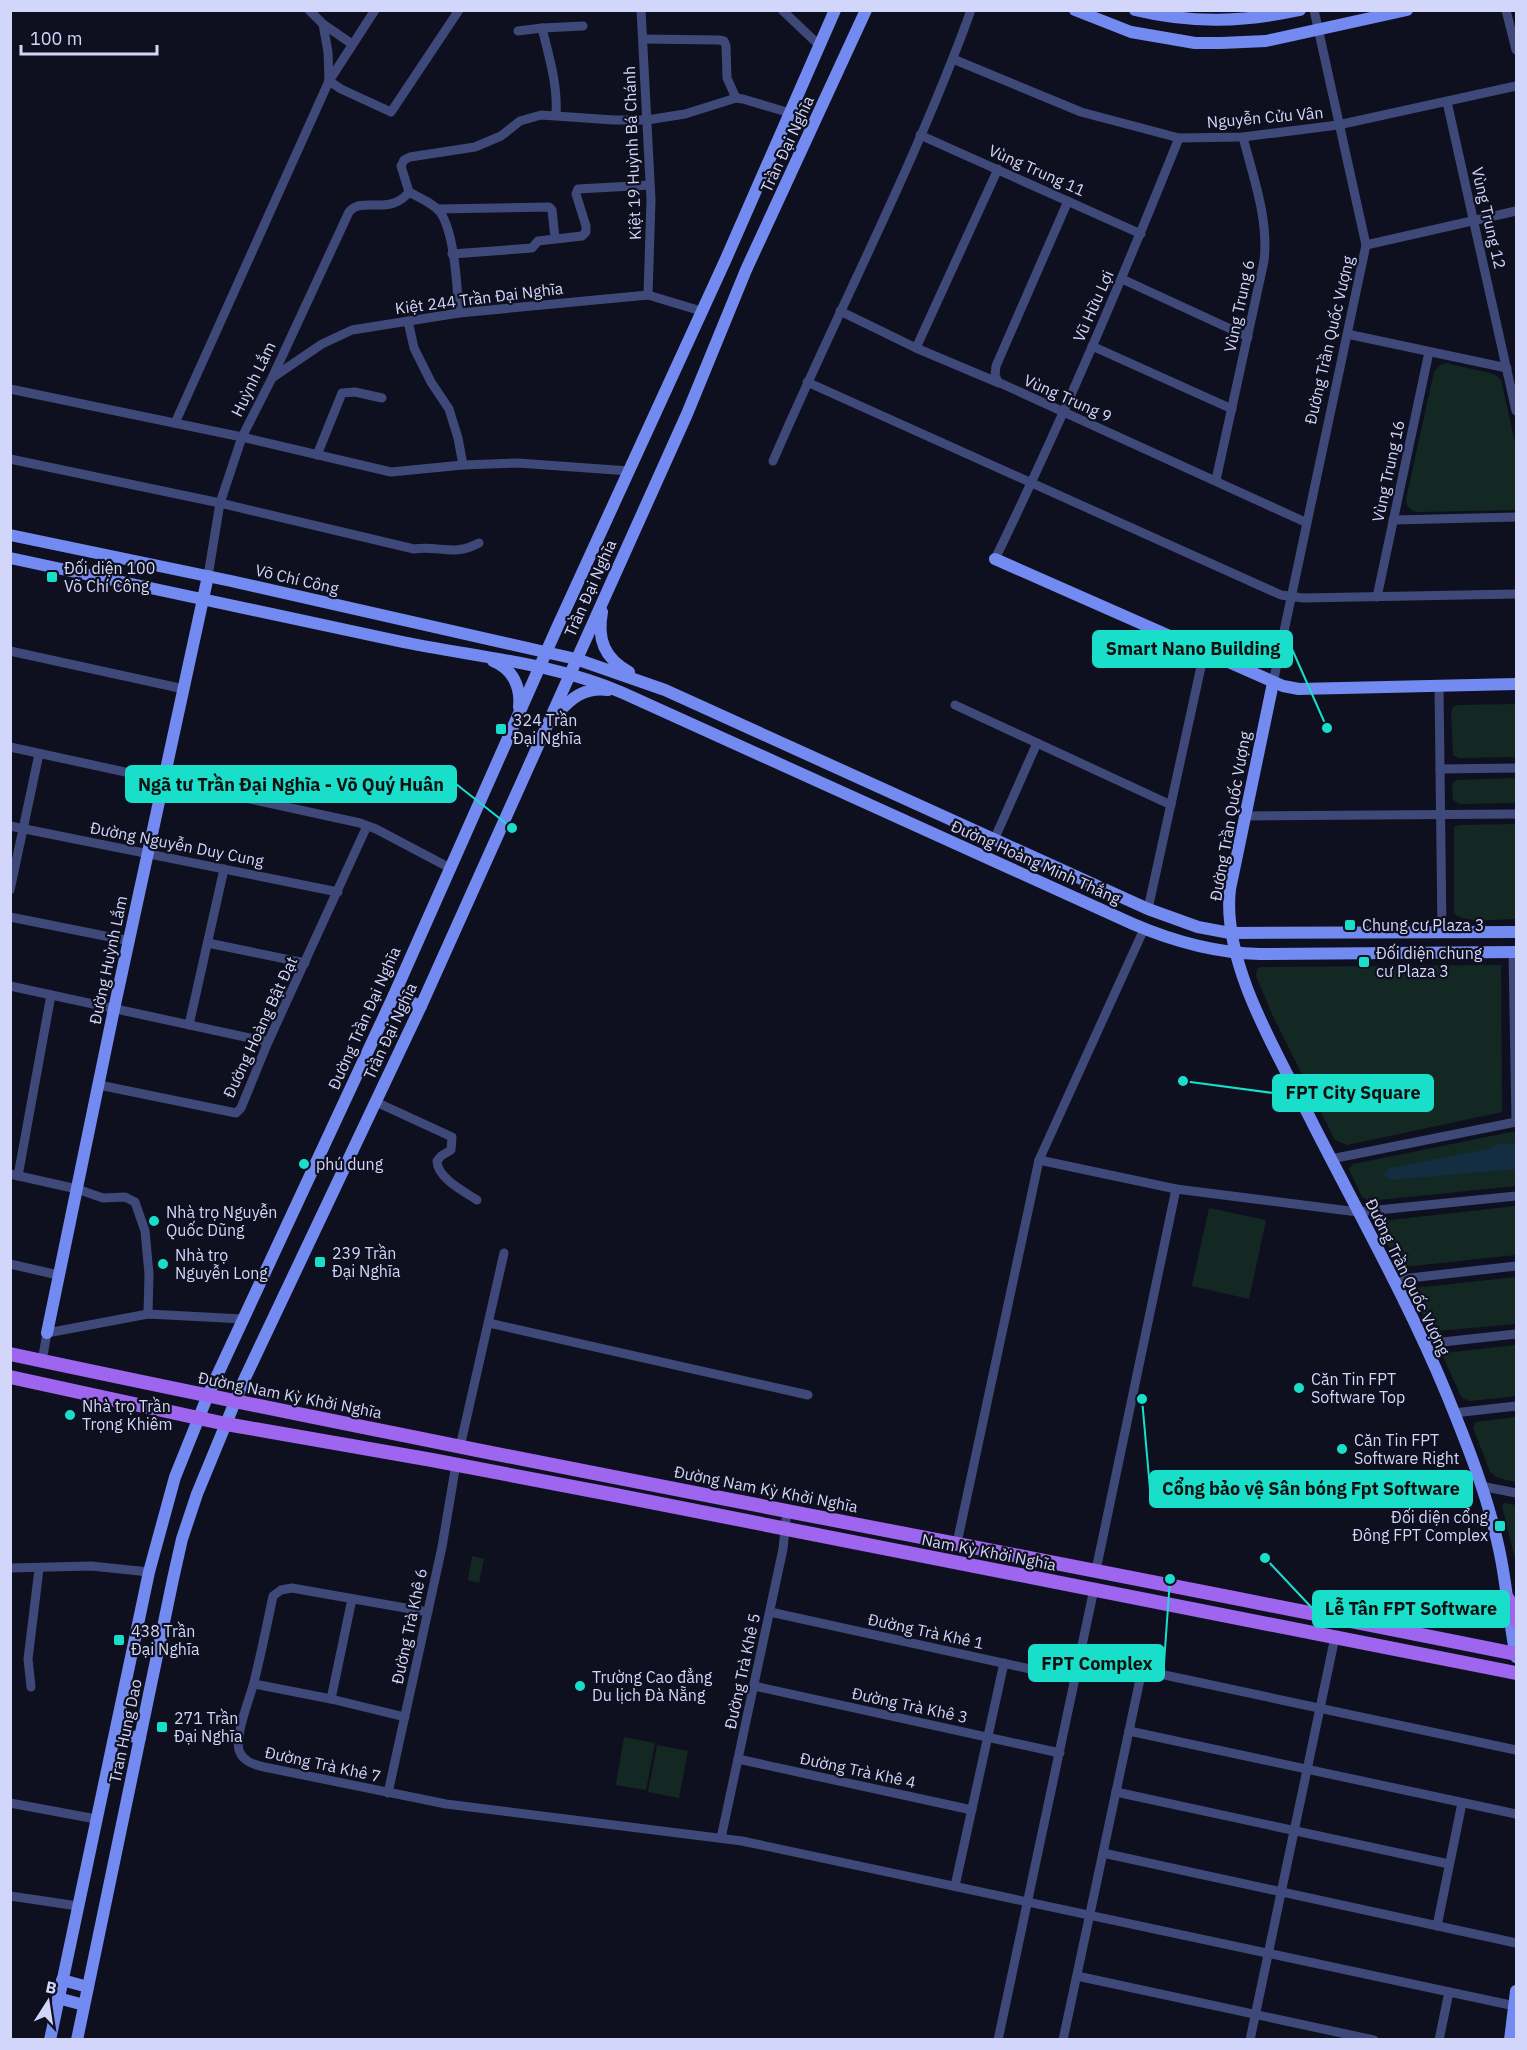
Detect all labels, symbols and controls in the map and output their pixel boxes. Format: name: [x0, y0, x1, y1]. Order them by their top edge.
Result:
scale bar: [21, 18, 158, 56]
text: 100 m: [30, 27, 82, 50]
street label: Kiệt 19 Huỳnh Bá Chánh: [619, 66, 645, 240]
street label: Trần Đại Nghĩa: [756, 92, 818, 195]
street label: Nguyễn Cửu Vân: [1206, 102, 1324, 132]
street label: Vùng Trung 11: [986, 140, 1088, 200]
street label: Vùng Trung 12: [1468, 165, 1510, 271]
street label: Đường Trần Quốc Vượng: [1300, 253, 1358, 426]
street label: Vùng Trung 6: [1219, 258, 1259, 354]
street label: Vũ Hữu Lợi: [1068, 267, 1118, 345]
street label: Kiệt 244 Trần Đại Nghĩa: [394, 278, 565, 318]
street label: Huỳnh Lắm: [226, 338, 280, 420]
street label: Vùng Trung 9: [1021, 370, 1115, 426]
street label: Vùng Trung 16: [1367, 418, 1409, 524]
street label: Trần Đại Nghĩa: [560, 536, 620, 640]
place label: Đối diện 100 Võ Chí Công: [64, 558, 155, 596]
street label: Võ Chí Công: [253, 560, 341, 598]
marker: Đối diện 100 Võ Chí Công: [45, 570, 59, 584]
callout: Smart Nano Building: [1093, 631, 1292, 667]
text: Smart Nano Building: [1106, 637, 1280, 660]
place label: 324 Trần Đại Nghĩa: [513, 710, 582, 748]
marker: 324 Trần Đại Nghĩa: [494, 722, 508, 736]
street label: Đường Trần Quốc Vượng: [1205, 729, 1255, 902]
callout: Ngã tư Trần Đại Nghĩa - Võ Quý Huân: [126, 766, 456, 802]
text: Ngã tư Trần Đại Nghĩa - Võ Quý Huân: [138, 773, 444, 796]
street label: Đường Hoàng Minh Thắng: [948, 816, 1124, 909]
street label: Đường Nguyễn Duy Cung: [88, 817, 266, 871]
street label: Đường Huỳnh Lắm: [85, 894, 131, 1026]
place label: Chung cư Plaza 3: [1362, 915, 1484, 935]
marker: Chung cư Plaza 3: [1343, 918, 1357, 932]
place label: Đối diện chung cư Plaza 3: [1376, 943, 1483, 981]
street label: Đường Trần Đại Nghĩa: [324, 944, 404, 1092]
street label: Đường Hoàng Bật Đạt: [218, 953, 302, 1101]
marker: Đối diện chung cư Plaza 3: [1357, 955, 1371, 969]
street label: Trần Đại Nghĩa: [359, 980, 421, 1082]
callout: FPT City Square: [1273, 1075, 1433, 1111]
text: FPT City Square: [1285, 1081, 1421, 1104]
place label: phú dung: [316, 1154, 384, 1174]
marker: phú dung: [297, 1157, 311, 1171]
street label: Đường Trần Quốc Vượng: [1361, 1195, 1455, 1359]
place label: Nhà trọ Nguyễn Quốc Dũng: [166, 1202, 277, 1240]
marker: Nhà trọ Nguyễn Quốc Dũng: [147, 1214, 161, 1228]
place label: 239 Trần Đại Nghĩa: [332, 1243, 401, 1281]
place label: Nhà trọ Nguyễn Long: [175, 1245, 268, 1283]
marker: 239 Trần Đại Nghĩa: [313, 1255, 327, 1269]
marker: Nhà trọ Nguyễn Long: [156, 1257, 170, 1271]
street label: Đường Nam Kỳ Khởi Nghĩa: [196, 1367, 384, 1423]
place label: Căn Tin FPT Software Top: [1311, 1369, 1405, 1407]
marker: Căn Tin FPT Software Top: [1292, 1381, 1306, 1395]
place label: Nhà trọ Trần Trọng Khiêm: [82, 1396, 172, 1434]
marker: Nhà trọ Trần Trọng Khiêm: [63, 1408, 77, 1422]
place label: Căn Tin FPT Software Right: [1354, 1430, 1459, 1468]
marker: Căn Tin FPT Software Right: [1335, 1442, 1349, 1456]
street label: Đường Nam Kỳ Khởi Nghĩa: [672, 1461, 860, 1517]
callout: Cổng bảo vệ Sân bóng Fpt Software: [1150, 1471, 1472, 1507]
text: Cổng bảo vệ Sân bóng Fpt Software: [1162, 1477, 1460, 1500]
place label: Đối diện cổng Đông FPT Complex: [1352, 1507, 1489, 1545]
marker: Đối diện cổng Đông FPT Complex: [1493, 1519, 1507, 1533]
street label: Nam Kỳ Khởi Nghĩa: [920, 1529, 1058, 1575]
street label: Đường Trà Khê 6: [387, 1566, 431, 1686]
callout: Lễ Tân FPT Software: [1313, 1591, 1509, 1627]
text: Lễ Tân FPT Software: [1325, 1597, 1497, 1620]
street label: Đường Trà Khê 1: [866, 1609, 986, 1653]
street label: Đường Trà Khê 5: [720, 1611, 764, 1731]
place label: 438 Trần Đại Nghĩa: [131, 1621, 200, 1659]
marker: 438 Trần Đại Nghĩa: [112, 1633, 126, 1647]
callout: FPT Complex: [1029, 1645, 1164, 1681]
text: FPT Complex: [1041, 1652, 1153, 1675]
place label: Trường Cao đẳng Du lịch Đà Nẵng: [592, 1667, 713, 1705]
street label: Tran Hung Dao: [104, 1677, 146, 1785]
marker: Trường Cao đẳng Du lịch Đà Nẵng: [573, 1679, 587, 1693]
street label: Đường Trà Khê 3: [850, 1683, 970, 1727]
place label: 271 Trần Đại Nghĩa: [174, 1708, 243, 1746]
marker: 271 Trần Đại Nghĩa: [155, 1720, 169, 1734]
street label: Đường Trà Khê 7: [263, 1742, 383, 1786]
street label: Đường Trà Khê 4: [798, 1748, 918, 1792]
north arrow: [18, 1972, 78, 2032]
text: B: [44, 1976, 59, 1998]

